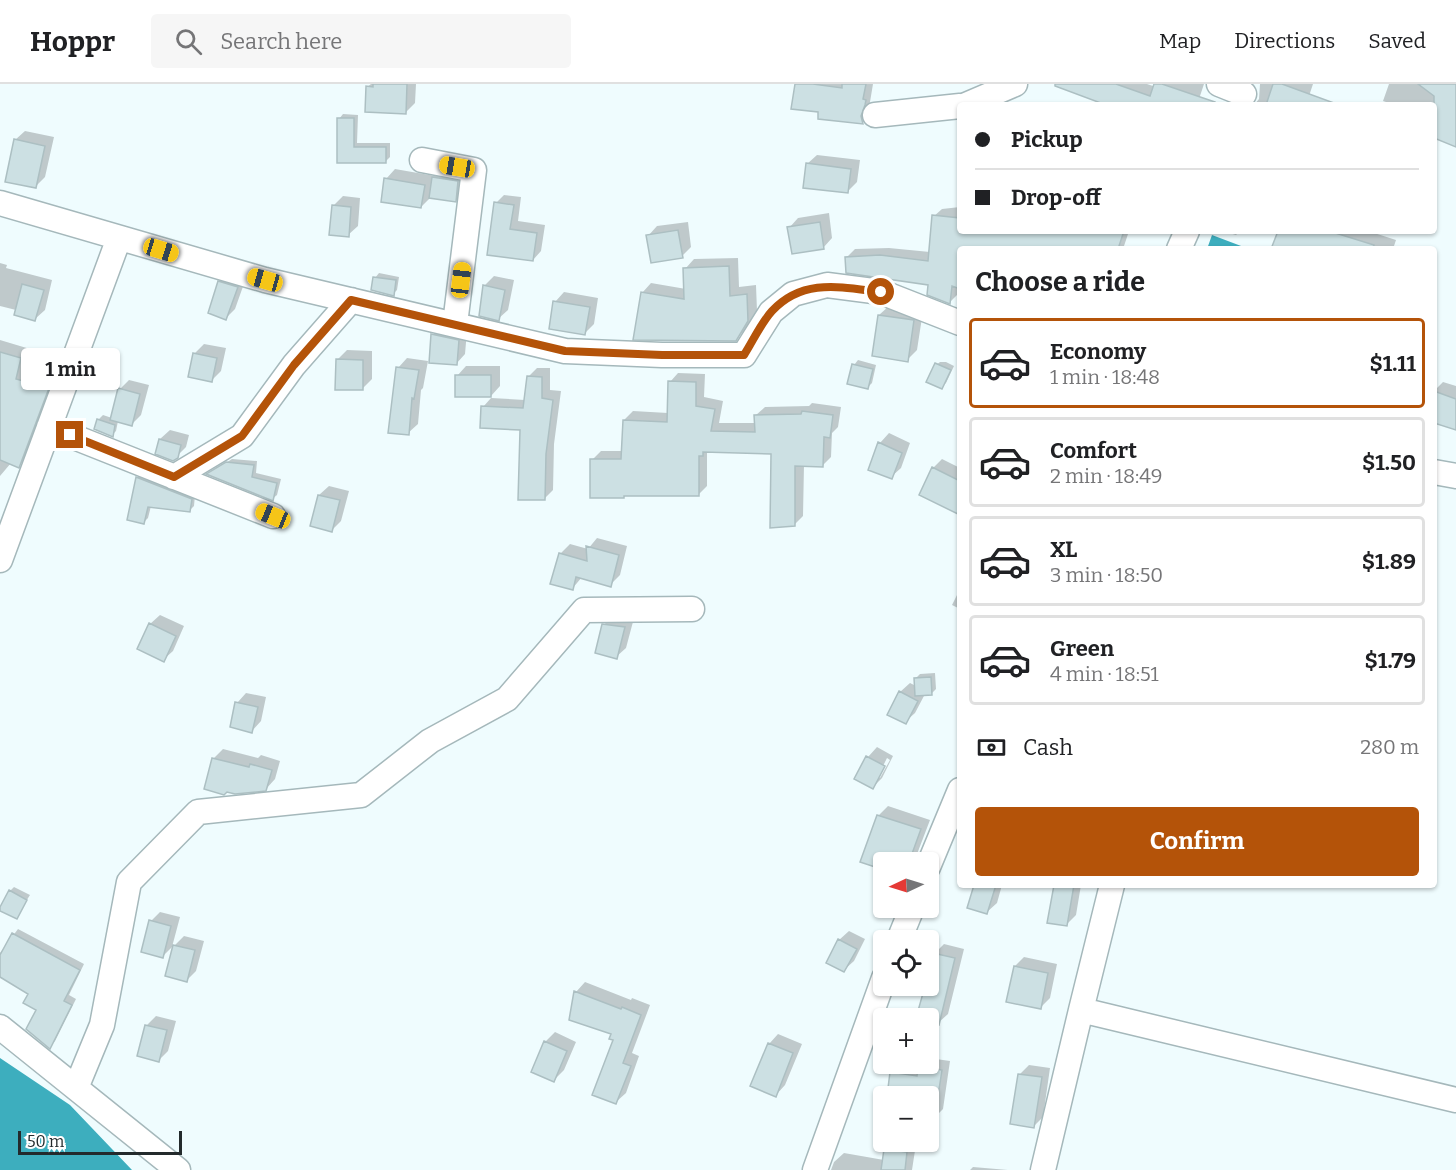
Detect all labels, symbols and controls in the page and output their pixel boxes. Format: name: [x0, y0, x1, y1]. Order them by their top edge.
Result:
search box: [151, 14, 571, 68]
text: Hoppr: [30, 25, 115, 58]
icon: search: [172, 25, 205, 58]
text: Search here: [220, 28, 342, 55]
text: Map: [1159, 28, 1201, 54]
text: Directions: [1234, 28, 1335, 54]
text: Saved: [1368, 28, 1426, 54]
text: Pickup: [1011, 126, 1083, 153]
car: [438, 155, 476, 179]
text: Drop-off: [1011, 184, 1101, 211]
car: [141, 236, 181, 264]
car: [450, 261, 472, 299]
car: [245, 266, 285, 294]
text: Choose a ride: [975, 266, 1145, 298]
route start: [867, 278, 894, 305]
icon: car: [978, 336, 1032, 390]
text: Economy: [1050, 338, 1146, 365]
callout: 1 min: [20, 348, 119, 390]
text: $1.11: [1369, 350, 1416, 377]
text: 1 min: [45, 357, 96, 381]
text: 1 min · 18:48: [1050, 365, 1160, 389]
route end: [56, 421, 83, 448]
icon: car: [978, 435, 1032, 489]
text: Comfort: [1050, 437, 1137, 464]
text: $1.50: [1362, 449, 1416, 476]
text: 2 min · 18:49: [1050, 464, 1163, 488]
car: [253, 501, 293, 531]
icon: car: [978, 534, 1032, 588]
text: XL: [1050, 536, 1077, 563]
text: $1.89: [1362, 548, 1416, 575]
text: 3 min · 18:50: [1050, 563, 1163, 587]
icon: car: [978, 633, 1032, 687]
text: Green: [1050, 635, 1114, 662]
text: $1.79: [1365, 647, 1416, 674]
text: 4 min · 18:51: [1050, 662, 1159, 686]
icon: cash: [975, 731, 1008, 764]
text: Cash: [1023, 734, 1073, 761]
text: 280 m: [1360, 735, 1419, 759]
button: Confirm: [975, 807, 1419, 876]
north arrow: [873, 852, 939, 918]
map controls: [873, 852, 939, 1152]
button: locate: [873, 930, 939, 996]
button: +: [873, 1008, 939, 1074]
button: −: [873, 1086, 939, 1152]
scale bar: [18, 1128, 182, 1156]
text: 50 m: [27, 1132, 64, 1151]

